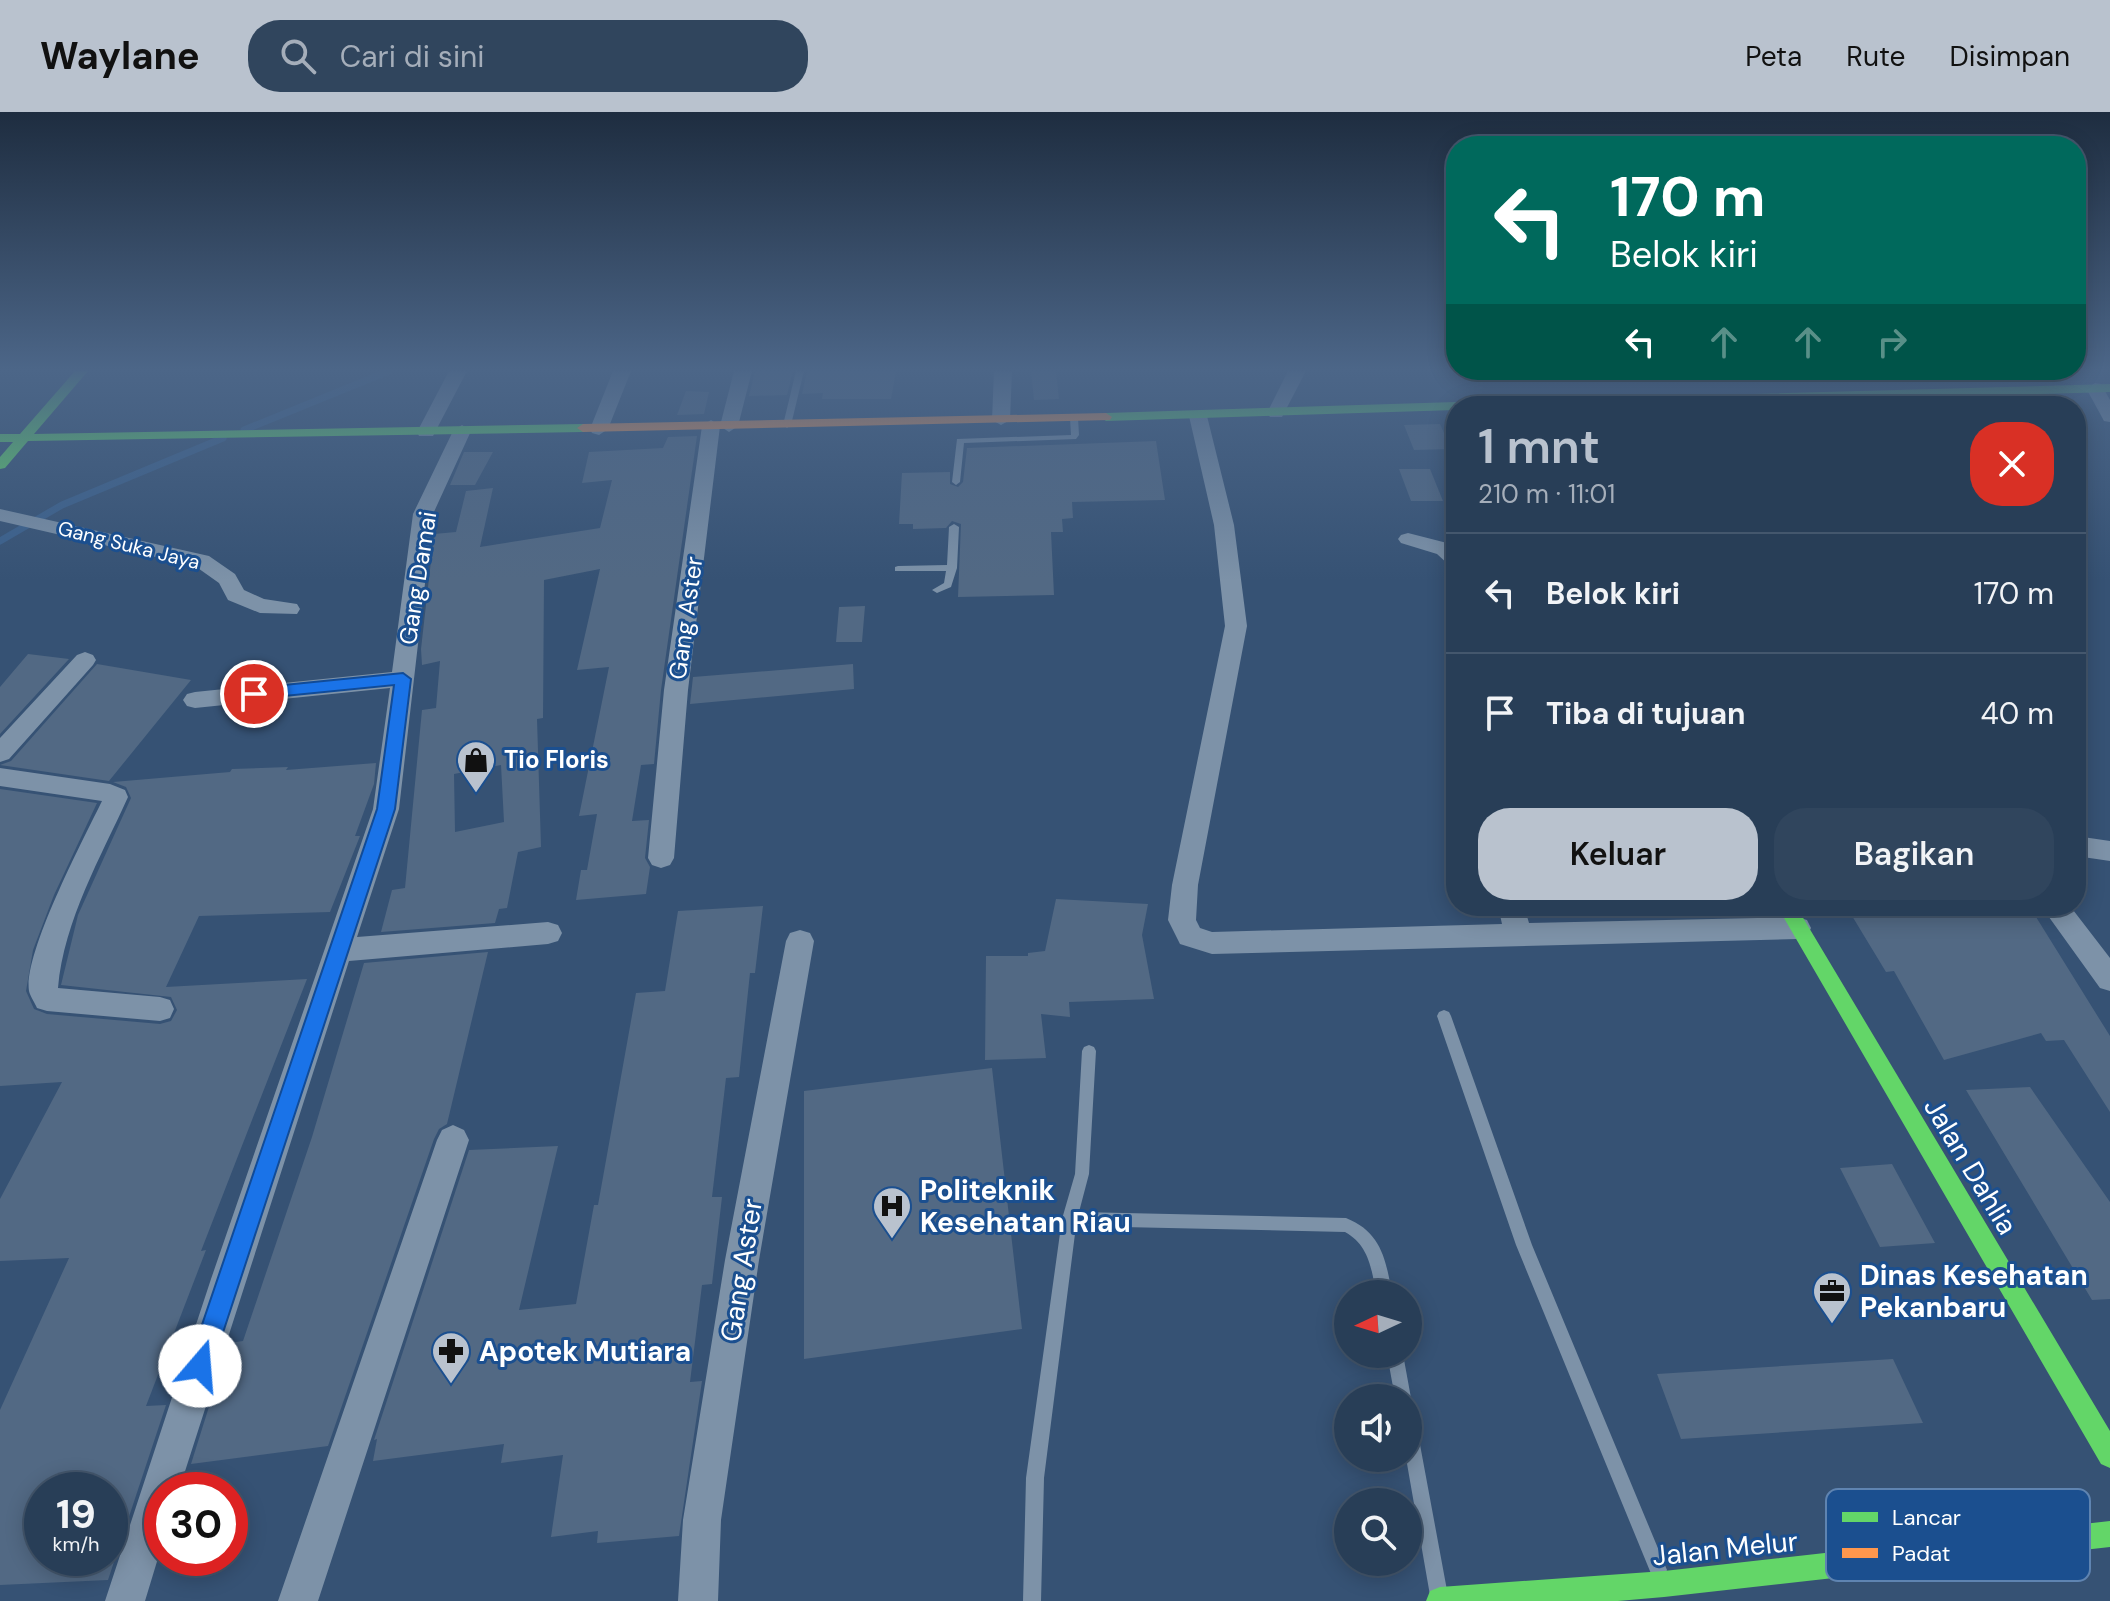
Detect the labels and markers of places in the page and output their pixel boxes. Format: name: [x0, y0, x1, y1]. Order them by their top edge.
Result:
pin: [220, 660, 288, 728]
shop icon: Tio Floris: [455, 739, 497, 794]
place label: Tio Floris: [504, 744, 609, 775]
place label: Politeknik Kesehatan Riau: [920, 1172, 1131, 1241]
hospital icon: Politeknik Kesehatan Riau: [871, 1185, 913, 1240]
place label: Dinas Kesehatan Pekanbaru: [1860, 1257, 2088, 1326]
office icon: Dinas Kesehatan Pekanbaru: [1811, 1270, 1853, 1325]
pharmacy icon: Apotek Mutiara: [430, 1330, 472, 1385]
place label: Apotek Mutiara: [479, 1333, 691, 1370]

